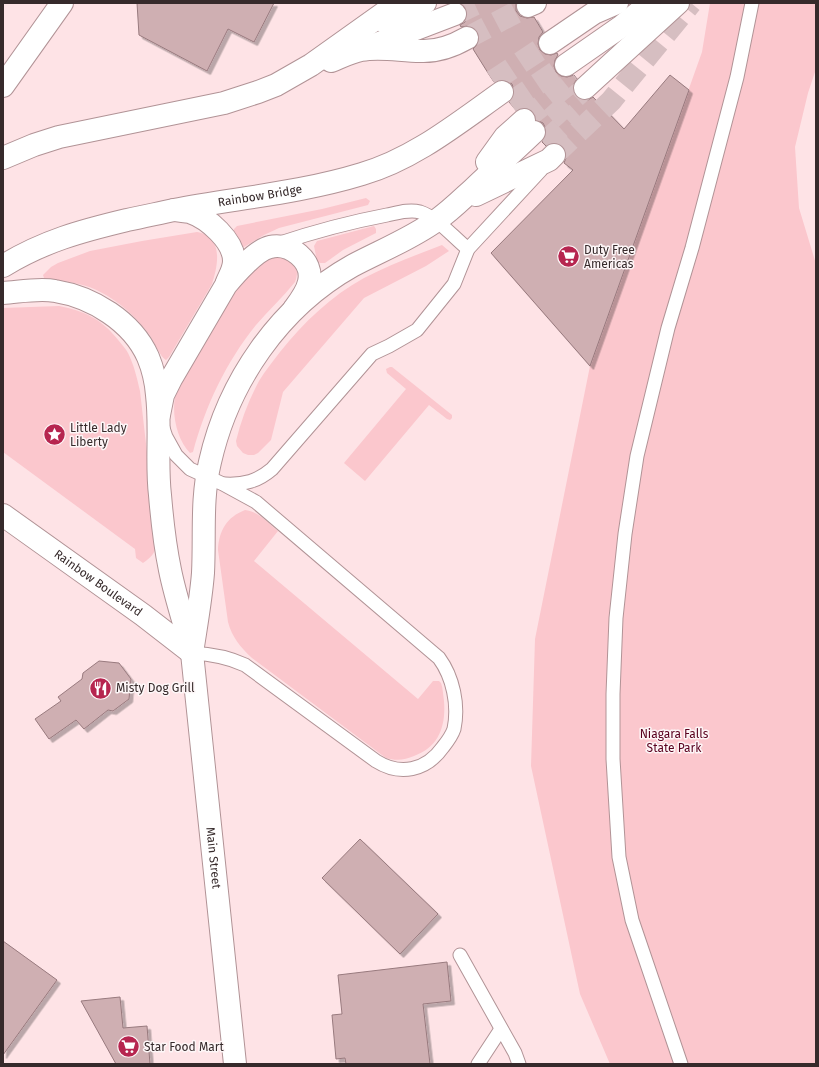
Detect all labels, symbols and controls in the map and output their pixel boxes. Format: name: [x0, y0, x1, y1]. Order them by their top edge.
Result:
street label: Rainbow Bridge: [217, 182, 303, 209]
place label: Duty Free Americas: [584, 243, 635, 271]
supermarket icon: Duty Free Americas: [555, 244, 581, 270]
place label: Little Lady Liberty: [70, 421, 127, 449]
place icon: Little Lady Liberty: [41, 422, 67, 448]
street label: Rainbow Boulevard: [51, 547, 145, 619]
restaurant icon: Misty Dog Grill: [87, 675, 113, 701]
place label: Misty Dog Grill: [116, 681, 195, 695]
park label: Niagara Falls State Park: [640, 727, 709, 755]
street label: Main Street: [203, 826, 224, 890]
supermarket icon: Star Food Mart: [115, 1034, 141, 1060]
place label: Star Food Mart: [144, 1040, 224, 1054]

